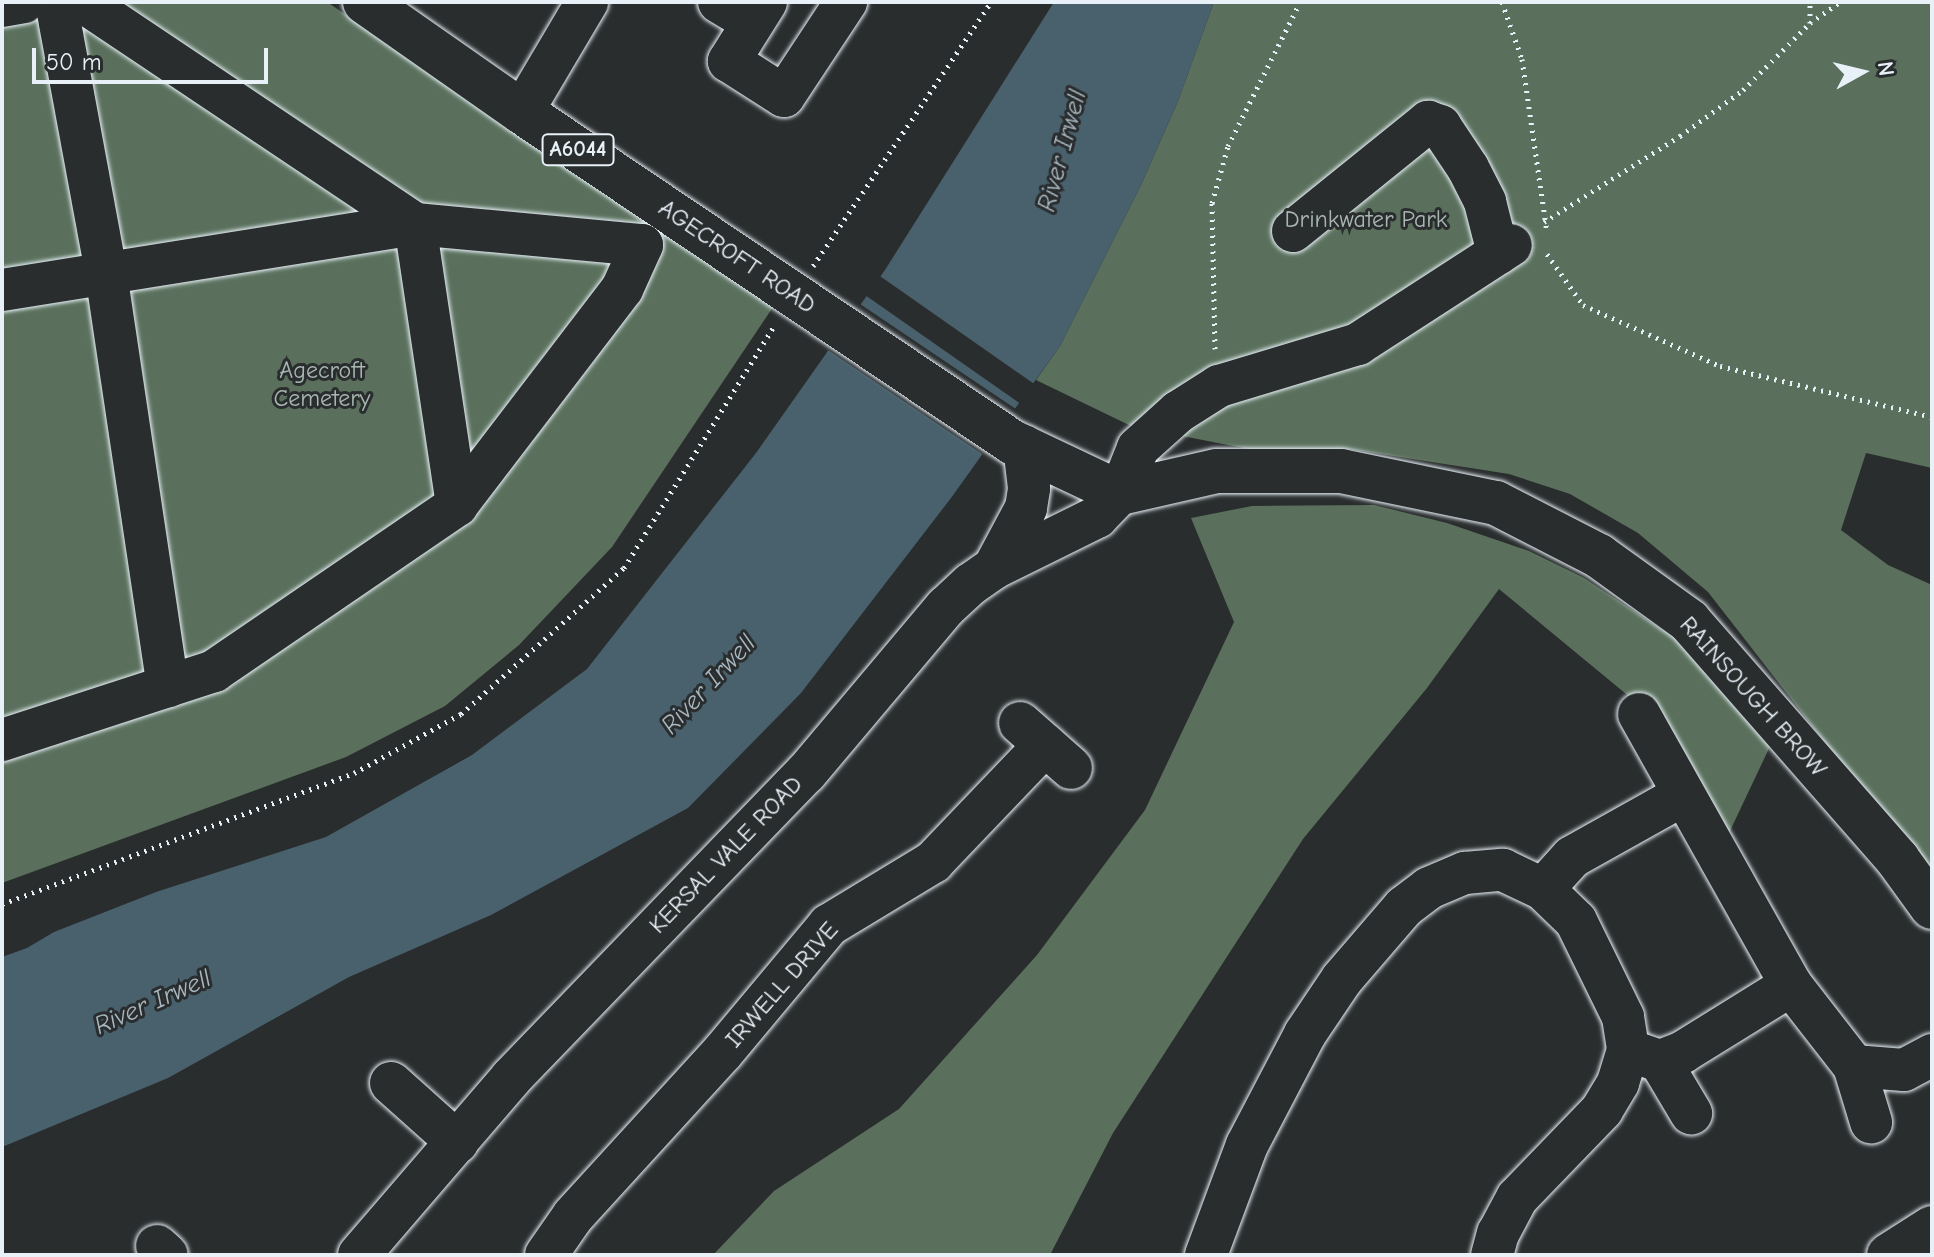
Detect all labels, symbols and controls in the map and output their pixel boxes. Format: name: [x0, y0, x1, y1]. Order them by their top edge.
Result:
scale bar: [36, 32, 272, 82]
north arrow: [1822, 32, 1902, 112]
text: 50 m: [46, 48, 102, 76]
text: N: [1872, 60, 1900, 78]
water label: River Irwell: [1032, 87, 1094, 215]
road number: A6044: [540, 132, 616, 168]
street label: AGECROFT ROAD: [653, 194, 821, 320]
park label: Drinkwater Park: [1285, 206, 1447, 234]
park label: Agecroft Cemetery: [273, 357, 371, 413]
street label: RAINSOUGH BROW: [1673, 611, 1833, 783]
water label: River Irwell: [655, 629, 763, 741]
street label: KERSAL VALE ROAD: [643, 770, 809, 940]
street label: IRWELL DRIVE: [720, 916, 844, 1054]
water label: River Irwell: [90, 963, 216, 1043]

